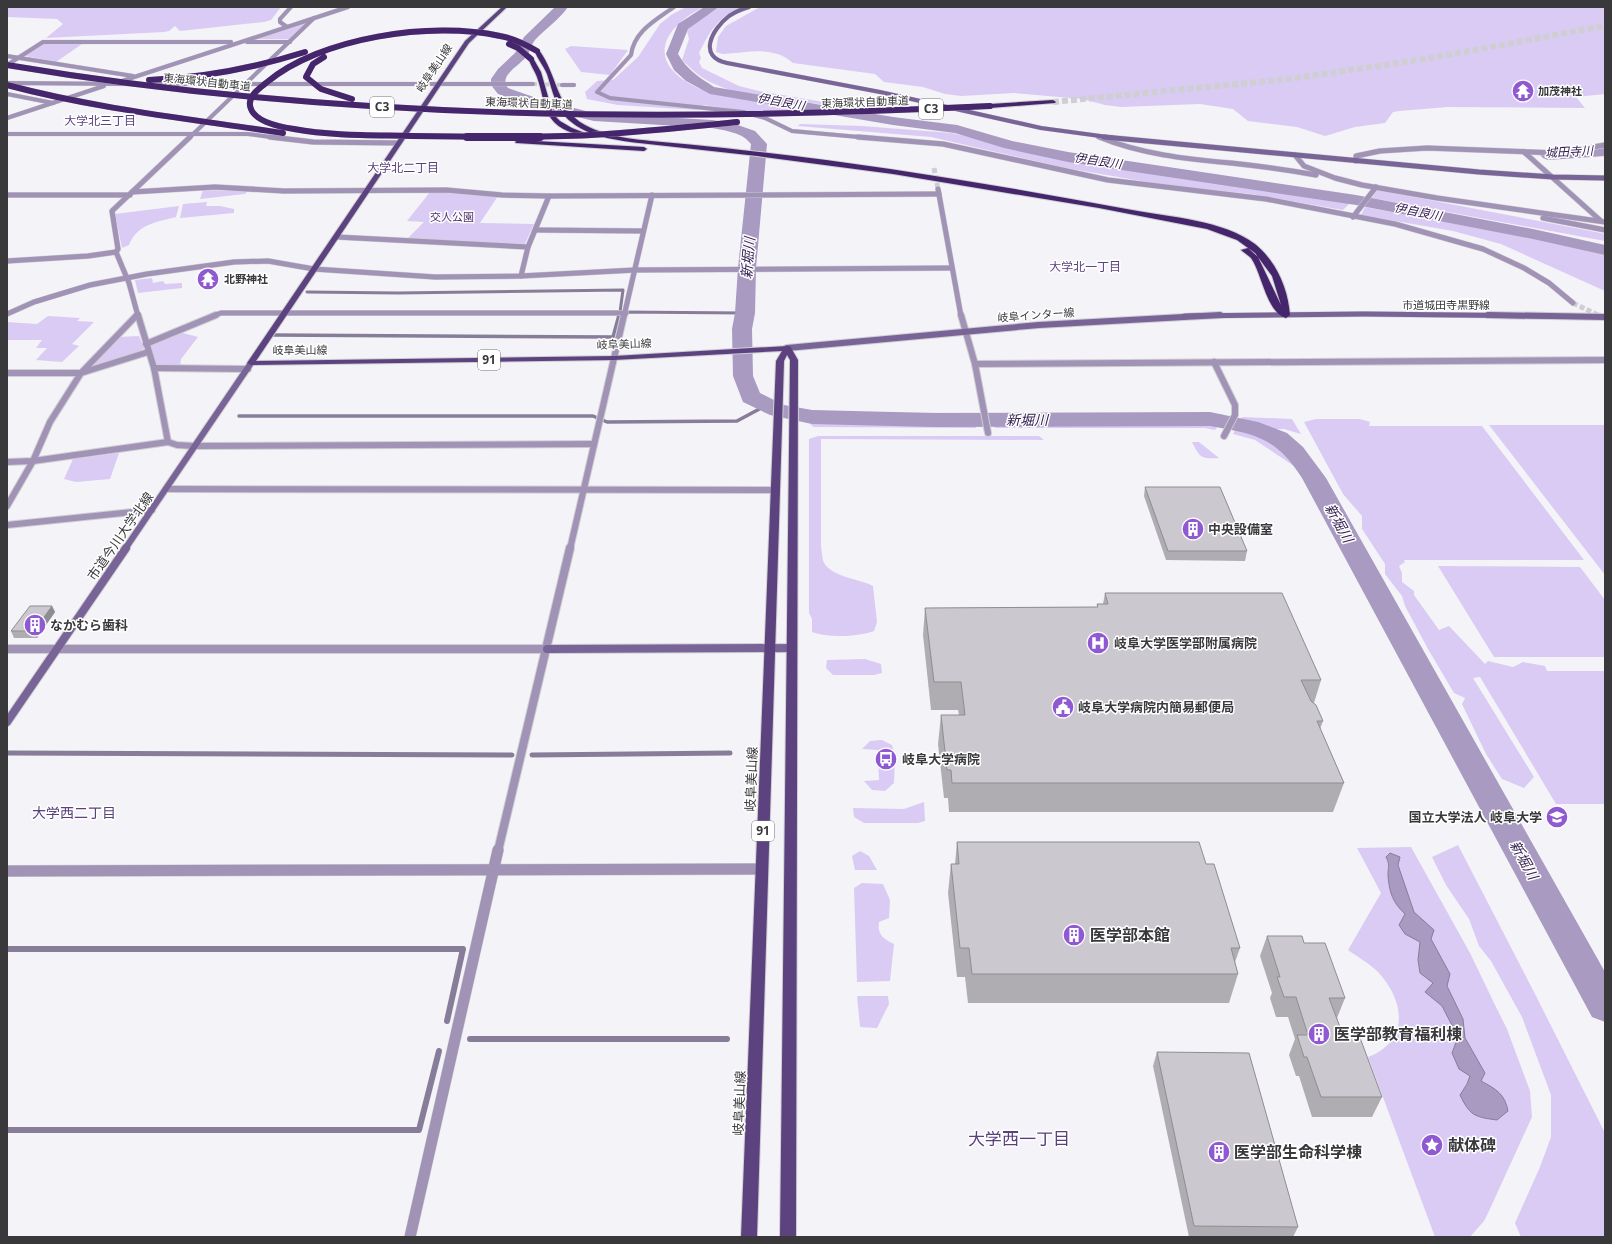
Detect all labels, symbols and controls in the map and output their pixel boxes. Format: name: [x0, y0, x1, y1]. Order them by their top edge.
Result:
street label: 岐阜美山線: [412, 41, 455, 95]
street label: 東海環状自動車道: [163, 69, 252, 94]
temple icon: 加茂神社: [1510, 78, 1536, 104]
place label: 加茂神社: [1538, 83, 1582, 98]
water label: 伊自良川: [756, 89, 808, 114]
street label: 東海環状自動車道: [821, 92, 909, 111]
street label: 東海環状自動車道: [485, 93, 573, 112]
road number: C3: [370, 97, 394, 117]
road number: C3: [919, 99, 943, 119]
district label: 大学北三丁目: [64, 112, 136, 129]
water label: 城田寺川: [1545, 142, 1595, 161]
water label: 伊自良川: [1073, 149, 1125, 173]
district label: 大学北二丁目: [367, 159, 439, 176]
water label: 伊自良川: [1393, 199, 1445, 225]
park label: 交人公園: [430, 209, 474, 224]
water label: 新堀川: [736, 234, 759, 280]
district label: 大学北一丁目: [1049, 258, 1121, 275]
temple icon: 北野神社: [195, 266, 221, 292]
place label: 北野神社: [224, 271, 268, 286]
street label: 市道城田寺黒野線: [1402, 297, 1490, 312]
street label: 岐阜インター線: [997, 304, 1075, 325]
street label: 岐阜美山線: [596, 335, 652, 352]
street label: 岐阜美山線: [273, 342, 328, 357]
road number: 91: [478, 350, 500, 370]
water label: 新堀川: [1006, 410, 1050, 429]
street label: 市道今川大学北線: [83, 488, 157, 584]
water label: 新堀川: [1321, 500, 1359, 547]
building icon: 中央設備室: [1180, 516, 1206, 542]
place label: 中央設備室: [1208, 520, 1273, 538]
building icon: なかむら歯科: [22, 612, 48, 638]
place label: なかむら歯科: [50, 616, 128, 634]
hospital icon: 岐阜大学医学部附属病院: [1085, 630, 1111, 656]
place label: 岐阜大学医学部附属病院: [1114, 634, 1257, 652]
public building icon: 岐阜大学病院内簡易郵便局: [1050, 694, 1076, 720]
place label: 岐阜大学病院内簡易郵便局: [1078, 698, 1234, 716]
street label: 岐阜美山線: [741, 746, 761, 812]
bus stop icon: 岐阜大学病院: [873, 746, 899, 772]
place label: 岐阜大学病院: [902, 750, 980, 768]
district label: 大学西二丁目: [32, 803, 116, 822]
school or university icon: 国立大学法人 岐阜大学: [1544, 804, 1570, 830]
place label: 国立大学法人 岐阜大学: [1409, 808, 1542, 826]
road number: 91: [752, 821, 774, 841]
water label: 新堀川: [1506, 837, 1544, 884]
building icon: 医学部本館: [1061, 922, 1087, 948]
place label: 医学部本館: [1090, 924, 1170, 946]
building icon: 医学部教育福利棟: [1306, 1021, 1332, 1047]
place label: 医学部教育福利棟: [1334, 1023, 1462, 1045]
street label: 岐阜美山線: [729, 1070, 749, 1136]
district label: 大学西一丁目: [968, 1127, 1070, 1150]
place icon: 献体碑: [1419, 1132, 1445, 1158]
place label: 献体碑: [1448, 1134, 1496, 1156]
building icon: 医学部生命科学棟: [1206, 1139, 1232, 1165]
place label: 医学部生命科学棟: [1234, 1141, 1362, 1163]

